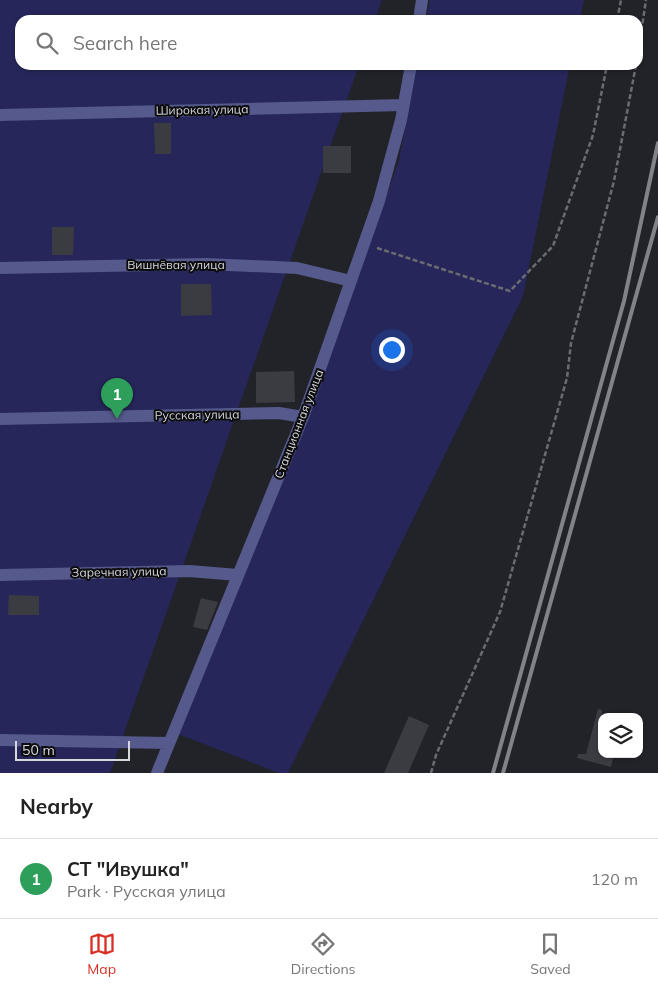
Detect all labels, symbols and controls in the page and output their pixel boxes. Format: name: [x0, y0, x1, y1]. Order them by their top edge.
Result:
search box: [15, 15, 643, 70]
icon: search: [33, 29, 61, 57]
text: Search here: [73, 31, 177, 55]
street label: Широкая улица: [155, 101, 249, 118]
street label: Вишнёвая улица: [127, 257, 225, 272]
your location: [379, 337, 405, 363]
street label: Станционная улица: [271, 367, 326, 481]
pin: 1: [101, 378, 133, 419]
street label: Русская улица: [154, 406, 240, 423]
street label: Заречная улица: [71, 563, 167, 580]
map controls: [598, 713, 643, 758]
button: layers: [598, 713, 643, 758]
scale bar: [15, 738, 130, 761]
text: 50 m: [22, 741, 55, 759]
text: Nearby: [20, 793, 93, 819]
text: СТ "Ивушка": [67, 857, 189, 881]
text: 1: [31, 869, 41, 889]
text: 120 m: [591, 869, 638, 889]
text: Park · Русская улица: [67, 881, 226, 901]
tab: Map: [87, 930, 116, 978]
tab: Directions: [291, 930, 356, 978]
tab: Saved: [530, 930, 571, 978]

